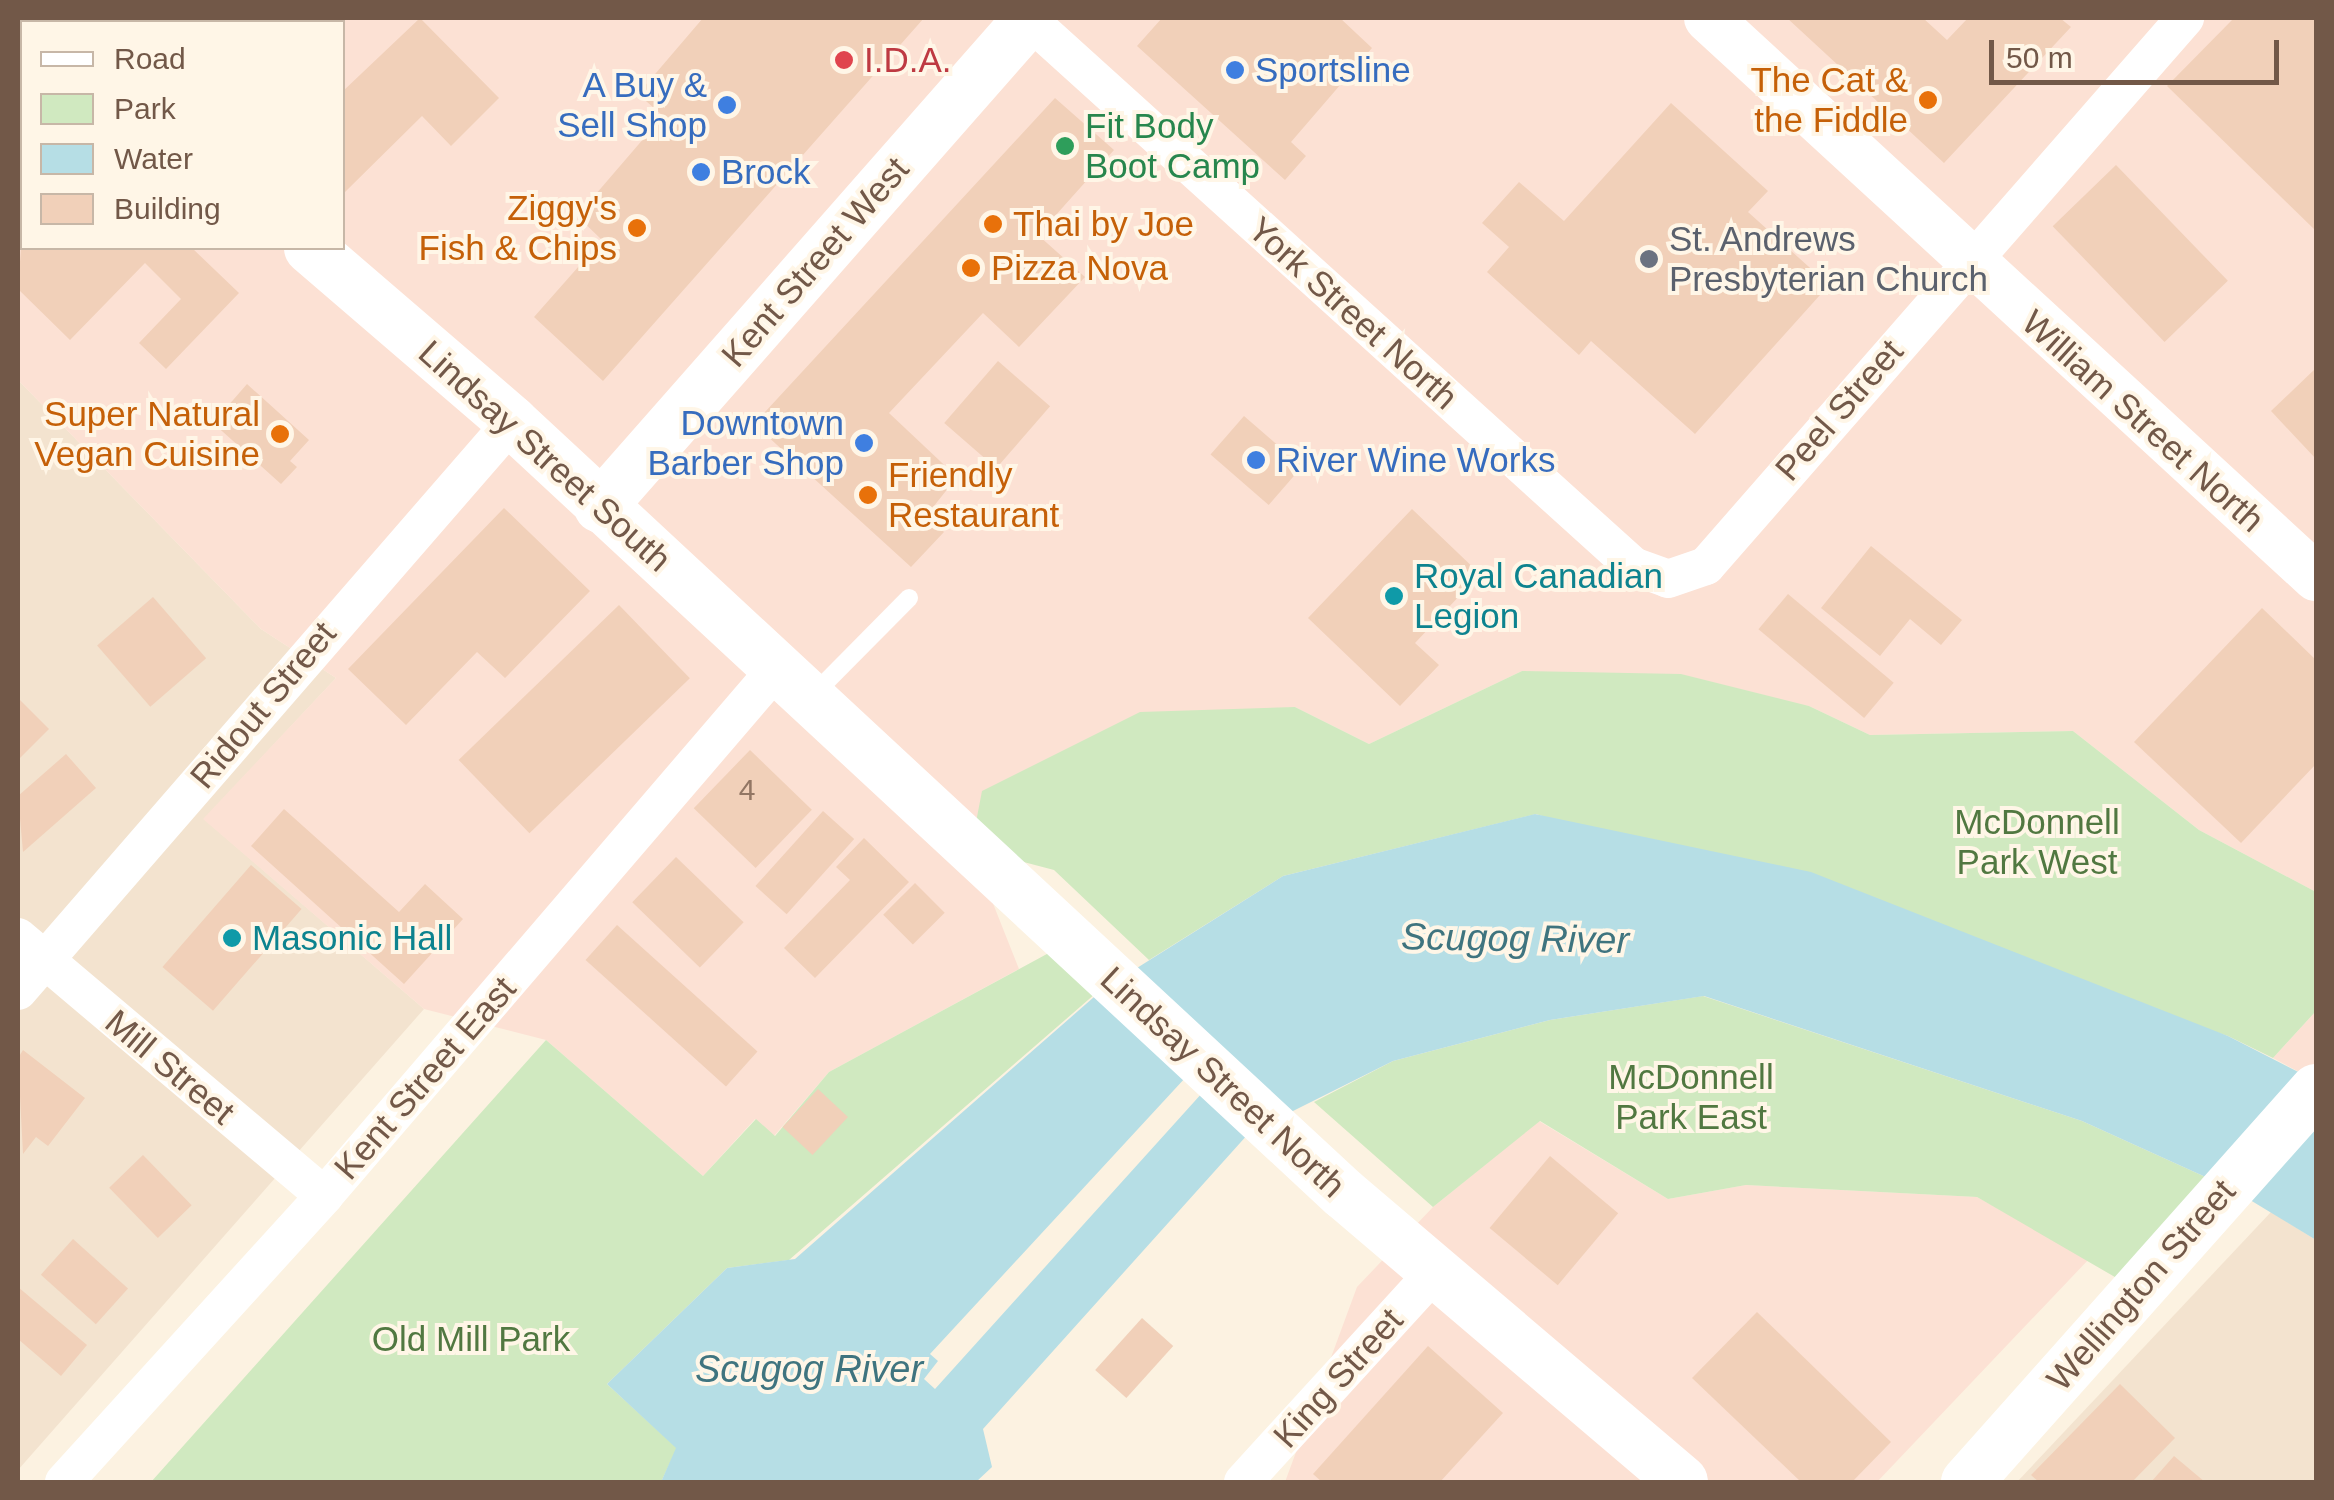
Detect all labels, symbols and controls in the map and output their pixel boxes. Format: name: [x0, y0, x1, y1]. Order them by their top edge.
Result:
legend: [20, 20, 345, 250]
scale bar: [1994, 20, 2284, 82]
place label: I.D.A.: [864, 39, 952, 81]
text: 50 m: [2006, 41, 2073, 74]
text: Road: [114, 42, 186, 75]
marker: I.D.A.: [833, 49, 855, 71]
place label: Sportsline: [1255, 49, 1411, 91]
marker: Sportsline: [1224, 59, 1246, 81]
place label: The Cat & the Fiddle: [1750, 59, 1908, 141]
place label: A Buy & Sell Shop: [557, 64, 707, 146]
marker: The Cat & the Fiddle: [1917, 89, 1939, 111]
text: Park: [114, 92, 176, 125]
marker: A Buy & Sell Shop: [716, 94, 738, 116]
place label: Fit Body Boot Camp: [1085, 105, 1260, 187]
marker: Fit Body Boot Camp: [1054, 135, 1076, 157]
text: Water: [114, 142, 193, 175]
street label: Kent Street West: [713, 149, 917, 375]
place label: Brock: [721, 151, 810, 193]
marker: Brock: [690, 161, 712, 183]
place label: Ziggy's Fish & Chips: [419, 187, 617, 269]
text: Building: [114, 192, 221, 225]
place label: Thai by Joe: [1013, 203, 1194, 245]
street label: York Street North: [1240, 208, 1466, 418]
marker: Thai by Joe: [982, 213, 1004, 235]
marker: Ziggy's Fish & Chips: [626, 217, 648, 239]
place label: St. Andrews Presbyterian Church: [1669, 218, 1988, 300]
place label: Pizza Nova: [991, 247, 1168, 289]
marker: St. Andrews Presbyterian Church: [1638, 248, 1660, 270]
marker: Pizza Nova: [960, 257, 982, 279]
street label: William Street North: [2013, 301, 2273, 541]
street label: Peel Street: [1766, 331, 1912, 489]
street label: Lindsay Street South: [410, 332, 680, 580]
place label: Super Natural Vegan Cuisine: [34, 393, 260, 475]
place label: Downtown Barber Shop: [647, 402, 844, 484]
marker: Super Natural Vegan Cuisine: [269, 423, 291, 445]
marker: Downtown Barber Shop: [853, 432, 875, 454]
place label: River Wine Works: [1276, 439, 1555, 481]
marker: River Wine Works: [1245, 449, 1267, 471]
place label: Friendly Restaurant: [888, 454, 1059, 536]
marker: Friendly Restaurant: [857, 484, 879, 506]
place label: Royal Canadian Legion: [1414, 555, 1663, 637]
marker: Royal Canadian Legion: [1383, 585, 1405, 607]
street label: Ridout Street: [181, 613, 345, 797]
house number: 4: [739, 772, 755, 808]
park label: McDonnell Park West: [1954, 801, 2120, 883]
water label: Scugog River: [1401, 914, 1629, 964]
place label: Masonic Hall: [252, 917, 452, 959]
marker: Masonic Hall: [221, 927, 243, 949]
street label: Lindsay Street North: [1092, 958, 1354, 1206]
street label: Kent Street East: [326, 968, 524, 1188]
street label: Mill Street: [97, 1001, 243, 1133]
park label: McDonnell Park East: [1608, 1056, 1774, 1138]
street label: Wellington Street: [2038, 1171, 2244, 1399]
street label: King Street: [1264, 1300, 1412, 1456]
park label: Old Mill Park: [372, 1318, 570, 1360]
water label: Scugog River: [695, 1347, 923, 1393]

